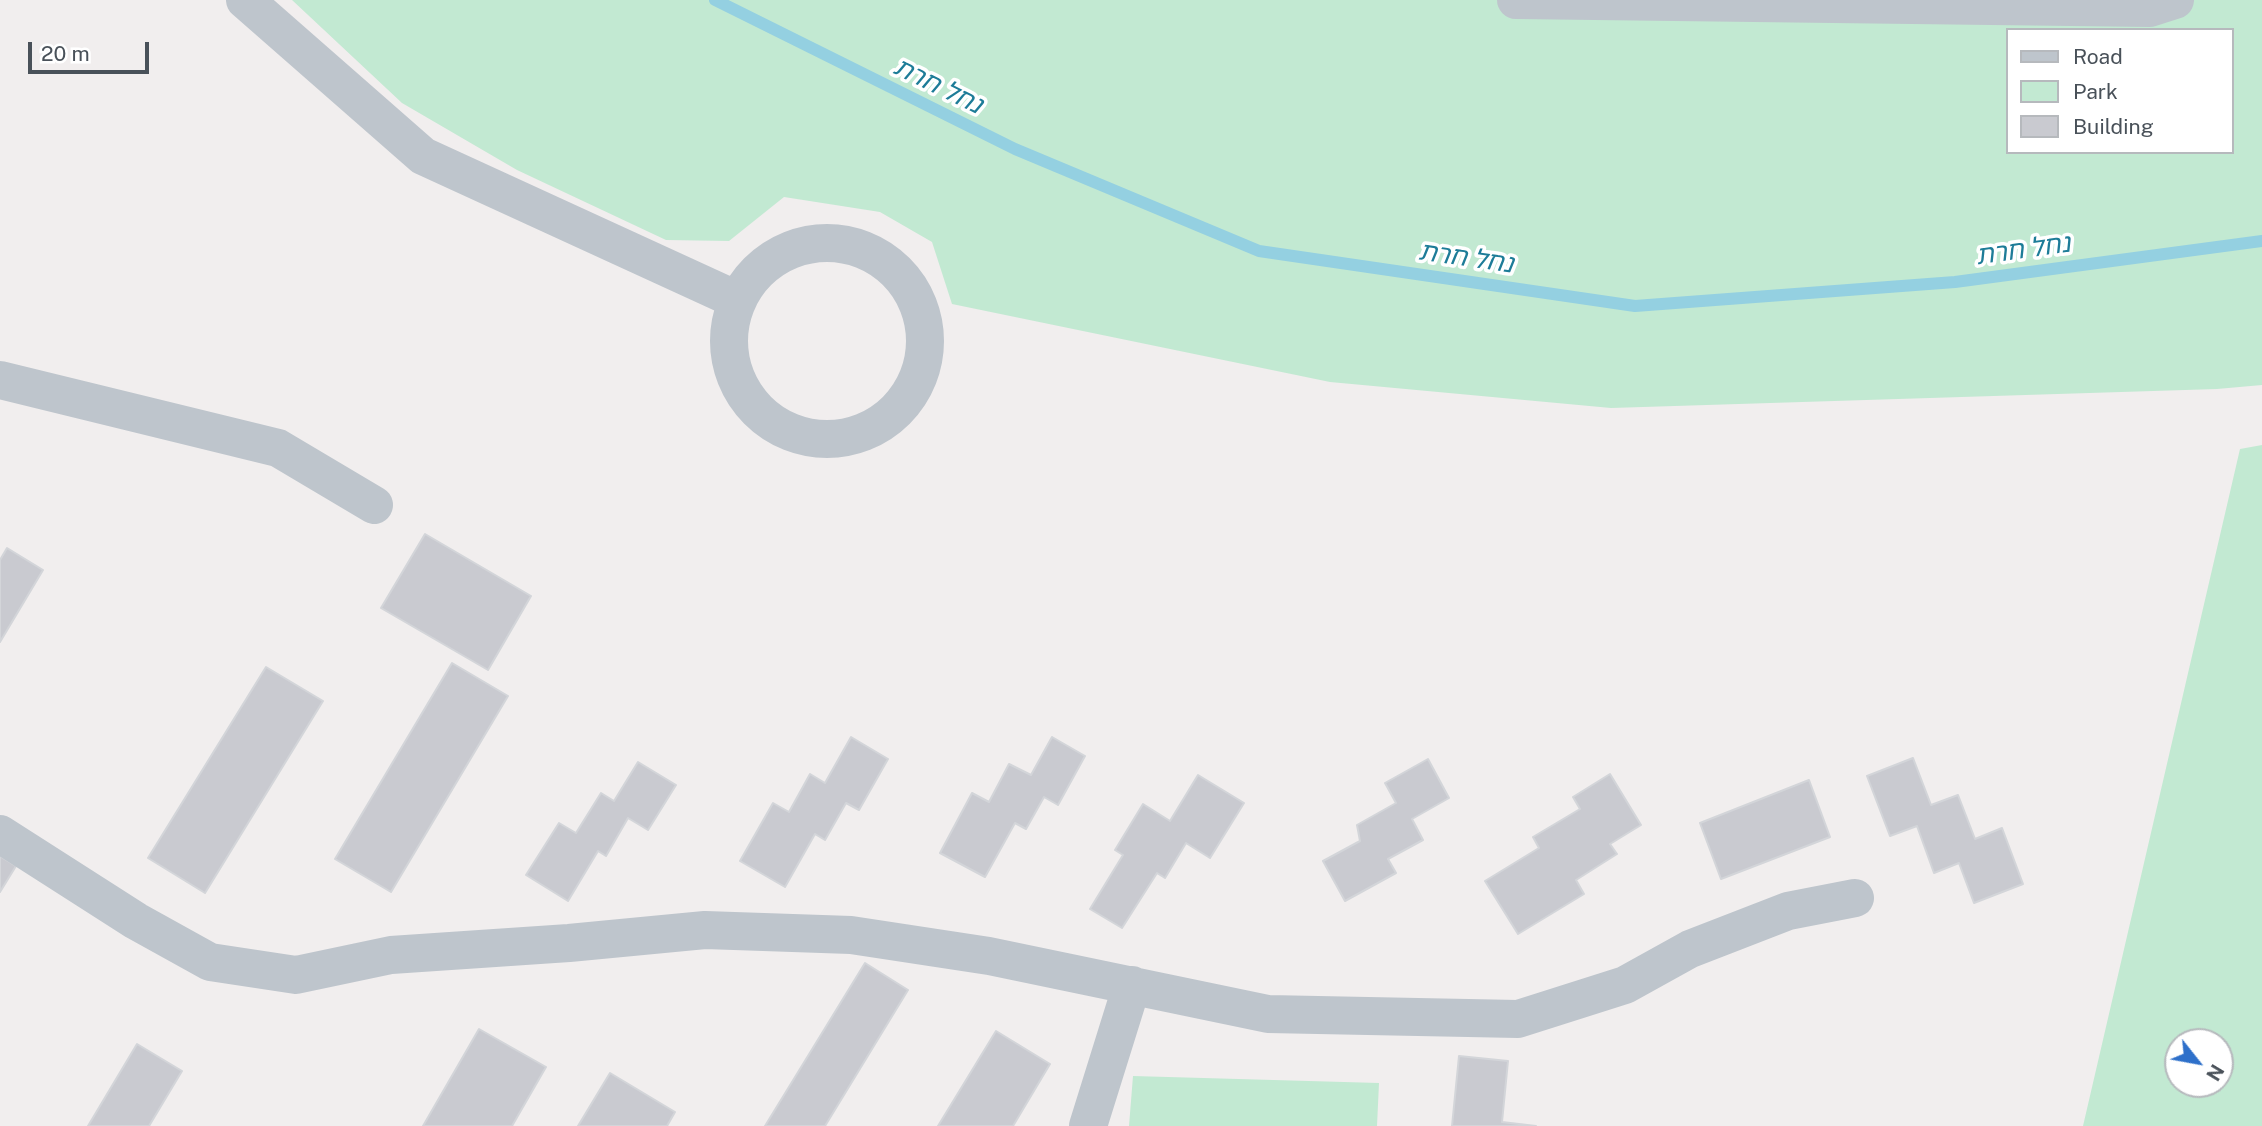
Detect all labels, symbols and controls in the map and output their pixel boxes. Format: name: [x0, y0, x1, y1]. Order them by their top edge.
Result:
scale bar: [32, 28, 152, 72]
legend: [2007, 28, 2234, 154]
text: 20 m: [41, 41, 90, 66]
text: Road: [2073, 44, 2123, 69]
water label: נחל חרת: [888, 51, 988, 121]
text: Park: [2073, 79, 2118, 104]
text: Building: [2073, 114, 2154, 139]
water label: נחל חרת: [1974, 228, 2072, 272]
water label: נחל חרת: [1417, 236, 1515, 280]
north arrow: [2164, 1028, 2234, 1098]
text: N: [2202, 1061, 2229, 1085]

